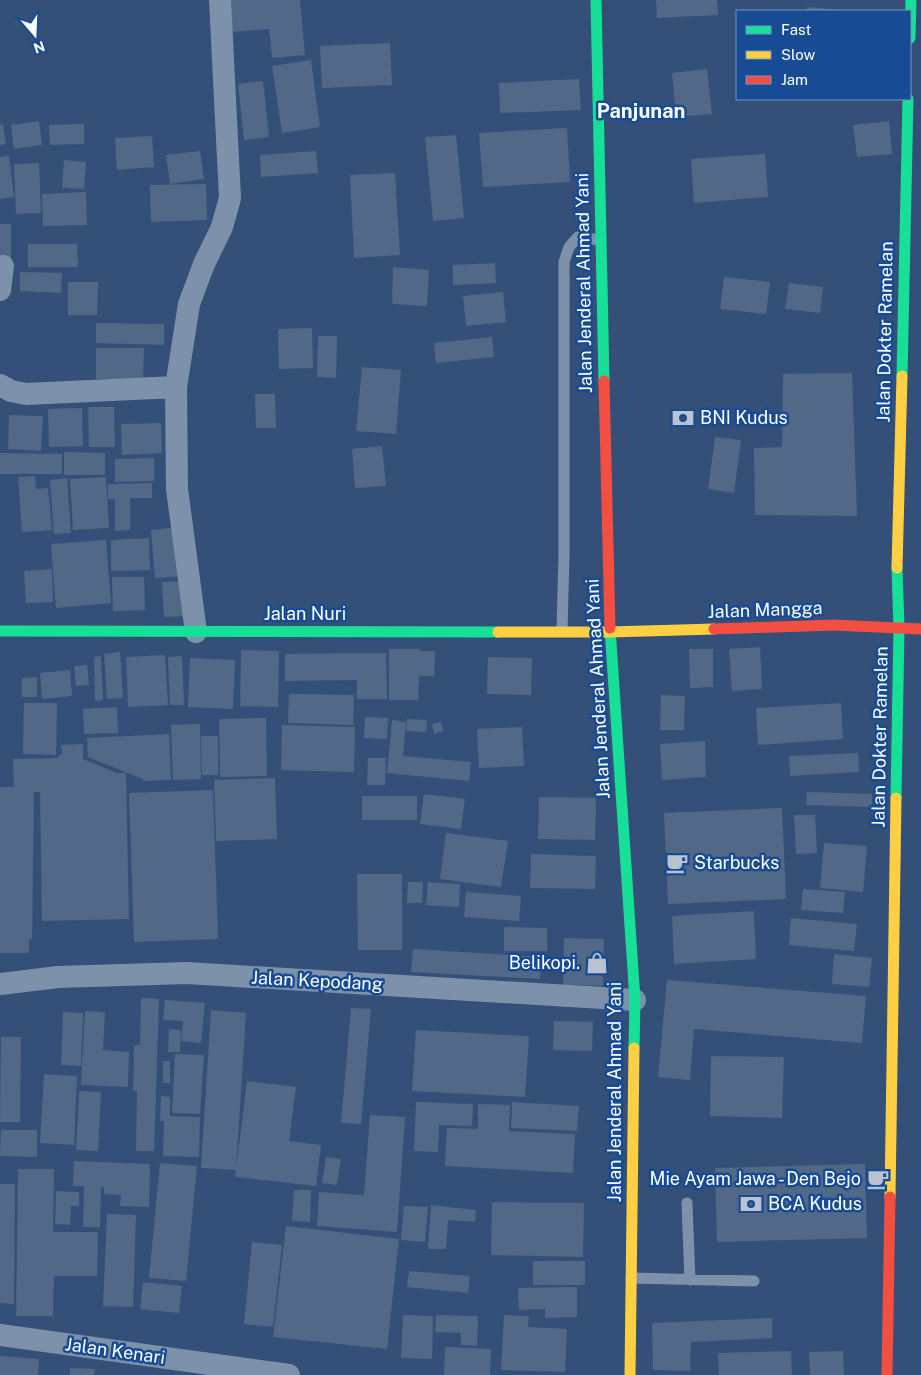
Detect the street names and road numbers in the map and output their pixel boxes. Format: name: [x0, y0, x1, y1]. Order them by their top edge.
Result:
street label: Jalan Jenderal Ahmad Yani: [571, 173, 596, 393]
street label: Jalan Dokter Ramelan: [872, 241, 897, 423]
street label: Jalan Jenderal Ahmad Yani: [581, 578, 614, 800]
street label: Jalan Mangga: [707, 597, 823, 622]
street label: Jalan Nuri: [264, 603, 346, 624]
street label: Jalan Dokter Ramelan: [867, 646, 892, 828]
street label: Jalan Kepodang: [250, 967, 384, 994]
street label: Jalan Jenderal Ahmad Yani: [604, 982, 625, 1202]
street label: Jalan Kenari: [64, 1333, 166, 1368]

